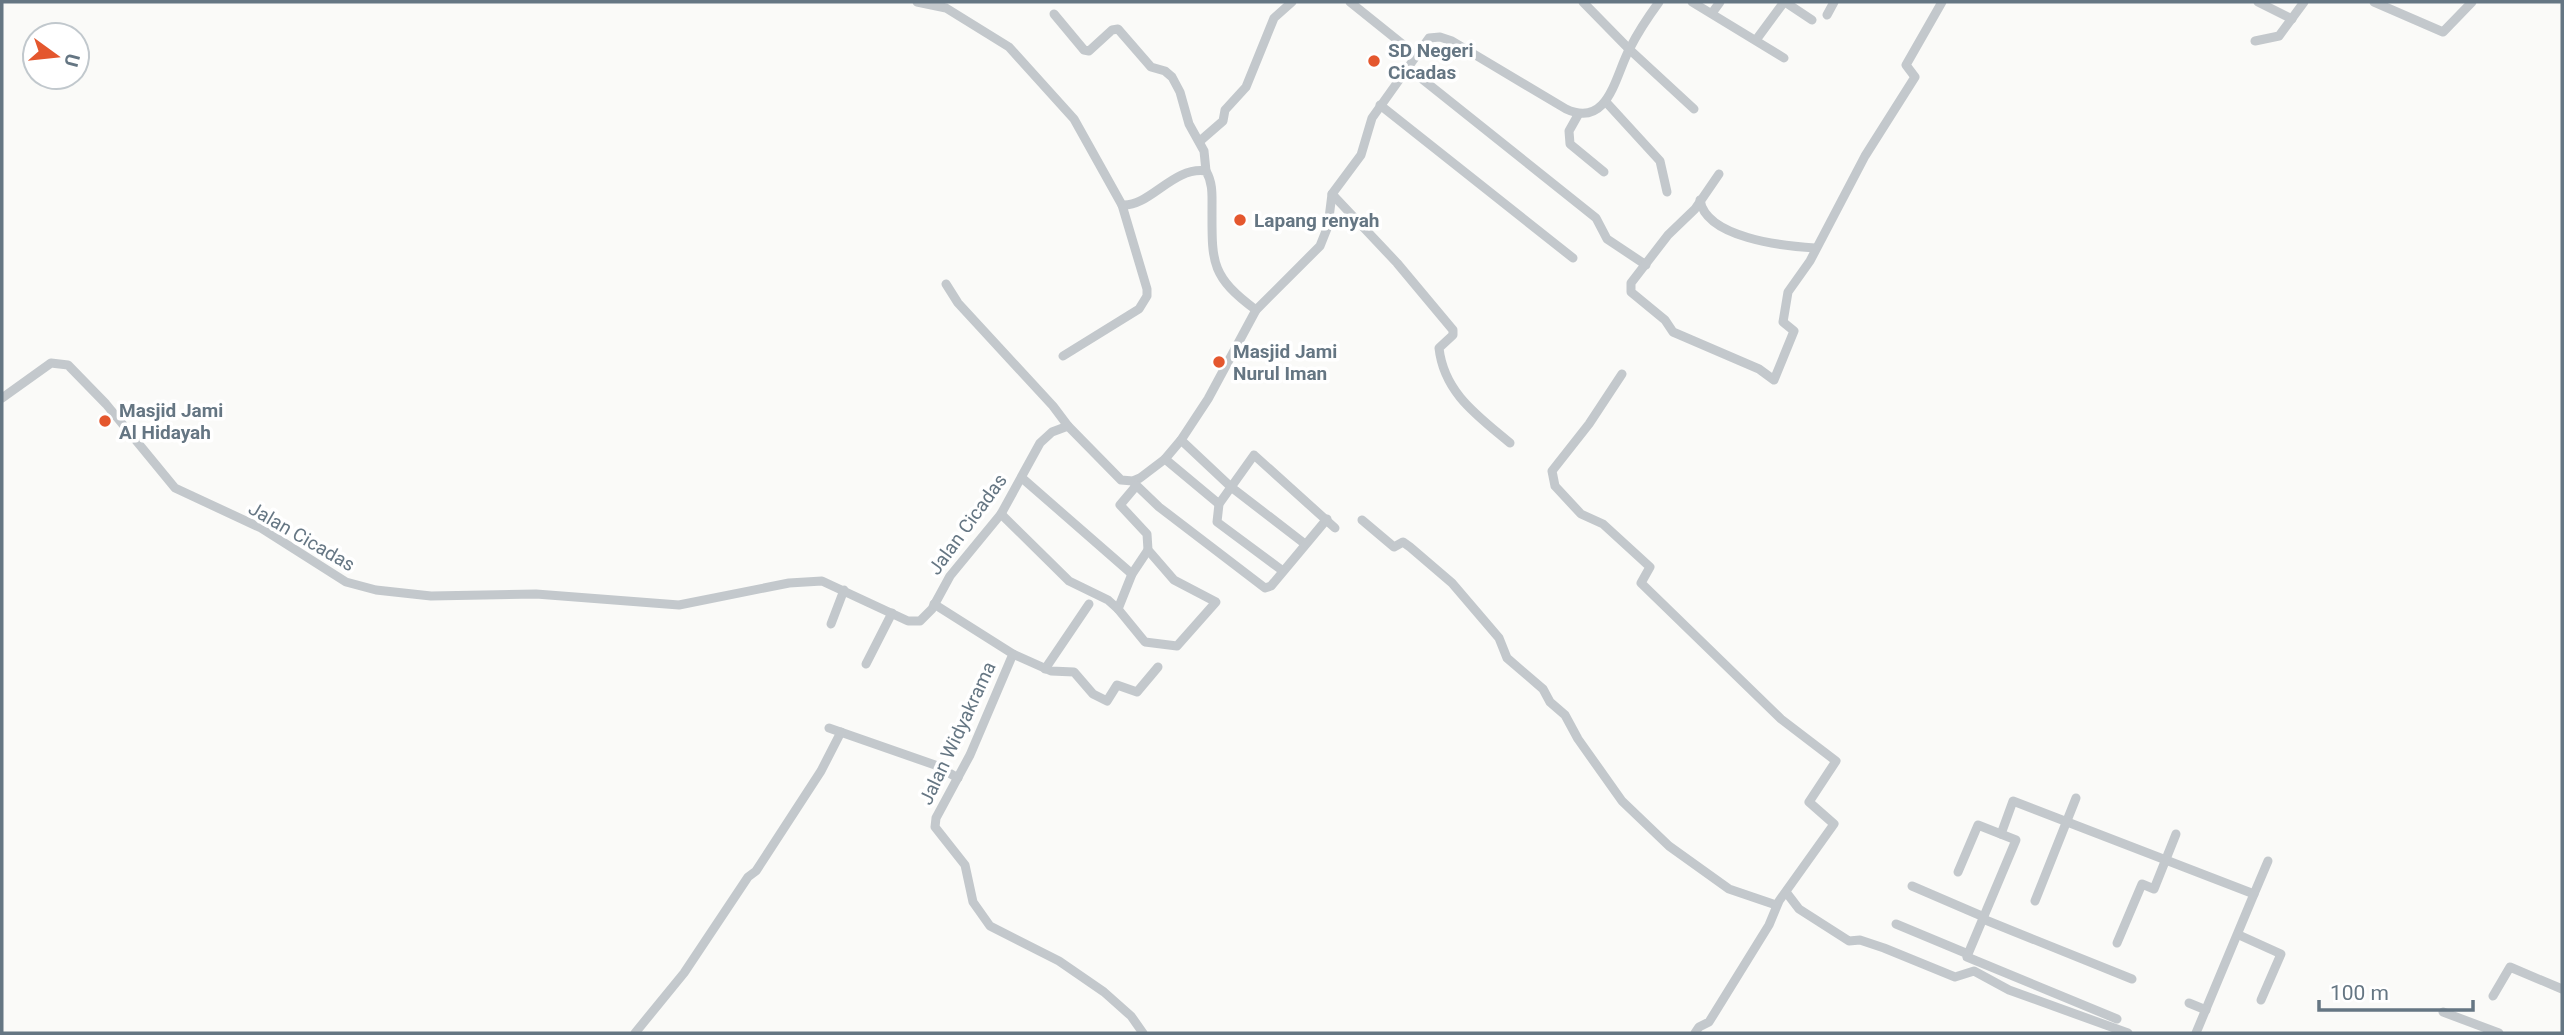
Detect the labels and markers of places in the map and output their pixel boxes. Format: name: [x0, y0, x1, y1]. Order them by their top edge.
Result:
place label: SD Negeri Cicadas: [1388, 39, 1474, 84]
marker: SD Negeri Cicadas: [1366, 53, 1382, 69]
place label: Lapang renyah: [1254, 209, 1379, 232]
marker: Lapang renyah: [1232, 212, 1248, 228]
place label: Masjid Jami Nurul Iman: [1233, 340, 1337, 385]
marker: Masjid Jami Nurul Iman: [1211, 354, 1227, 370]
place label: Masjid Jami Al Hidayah: [119, 399, 223, 444]
marker: Masjid Jami Al Hidayah: [97, 413, 113, 429]

